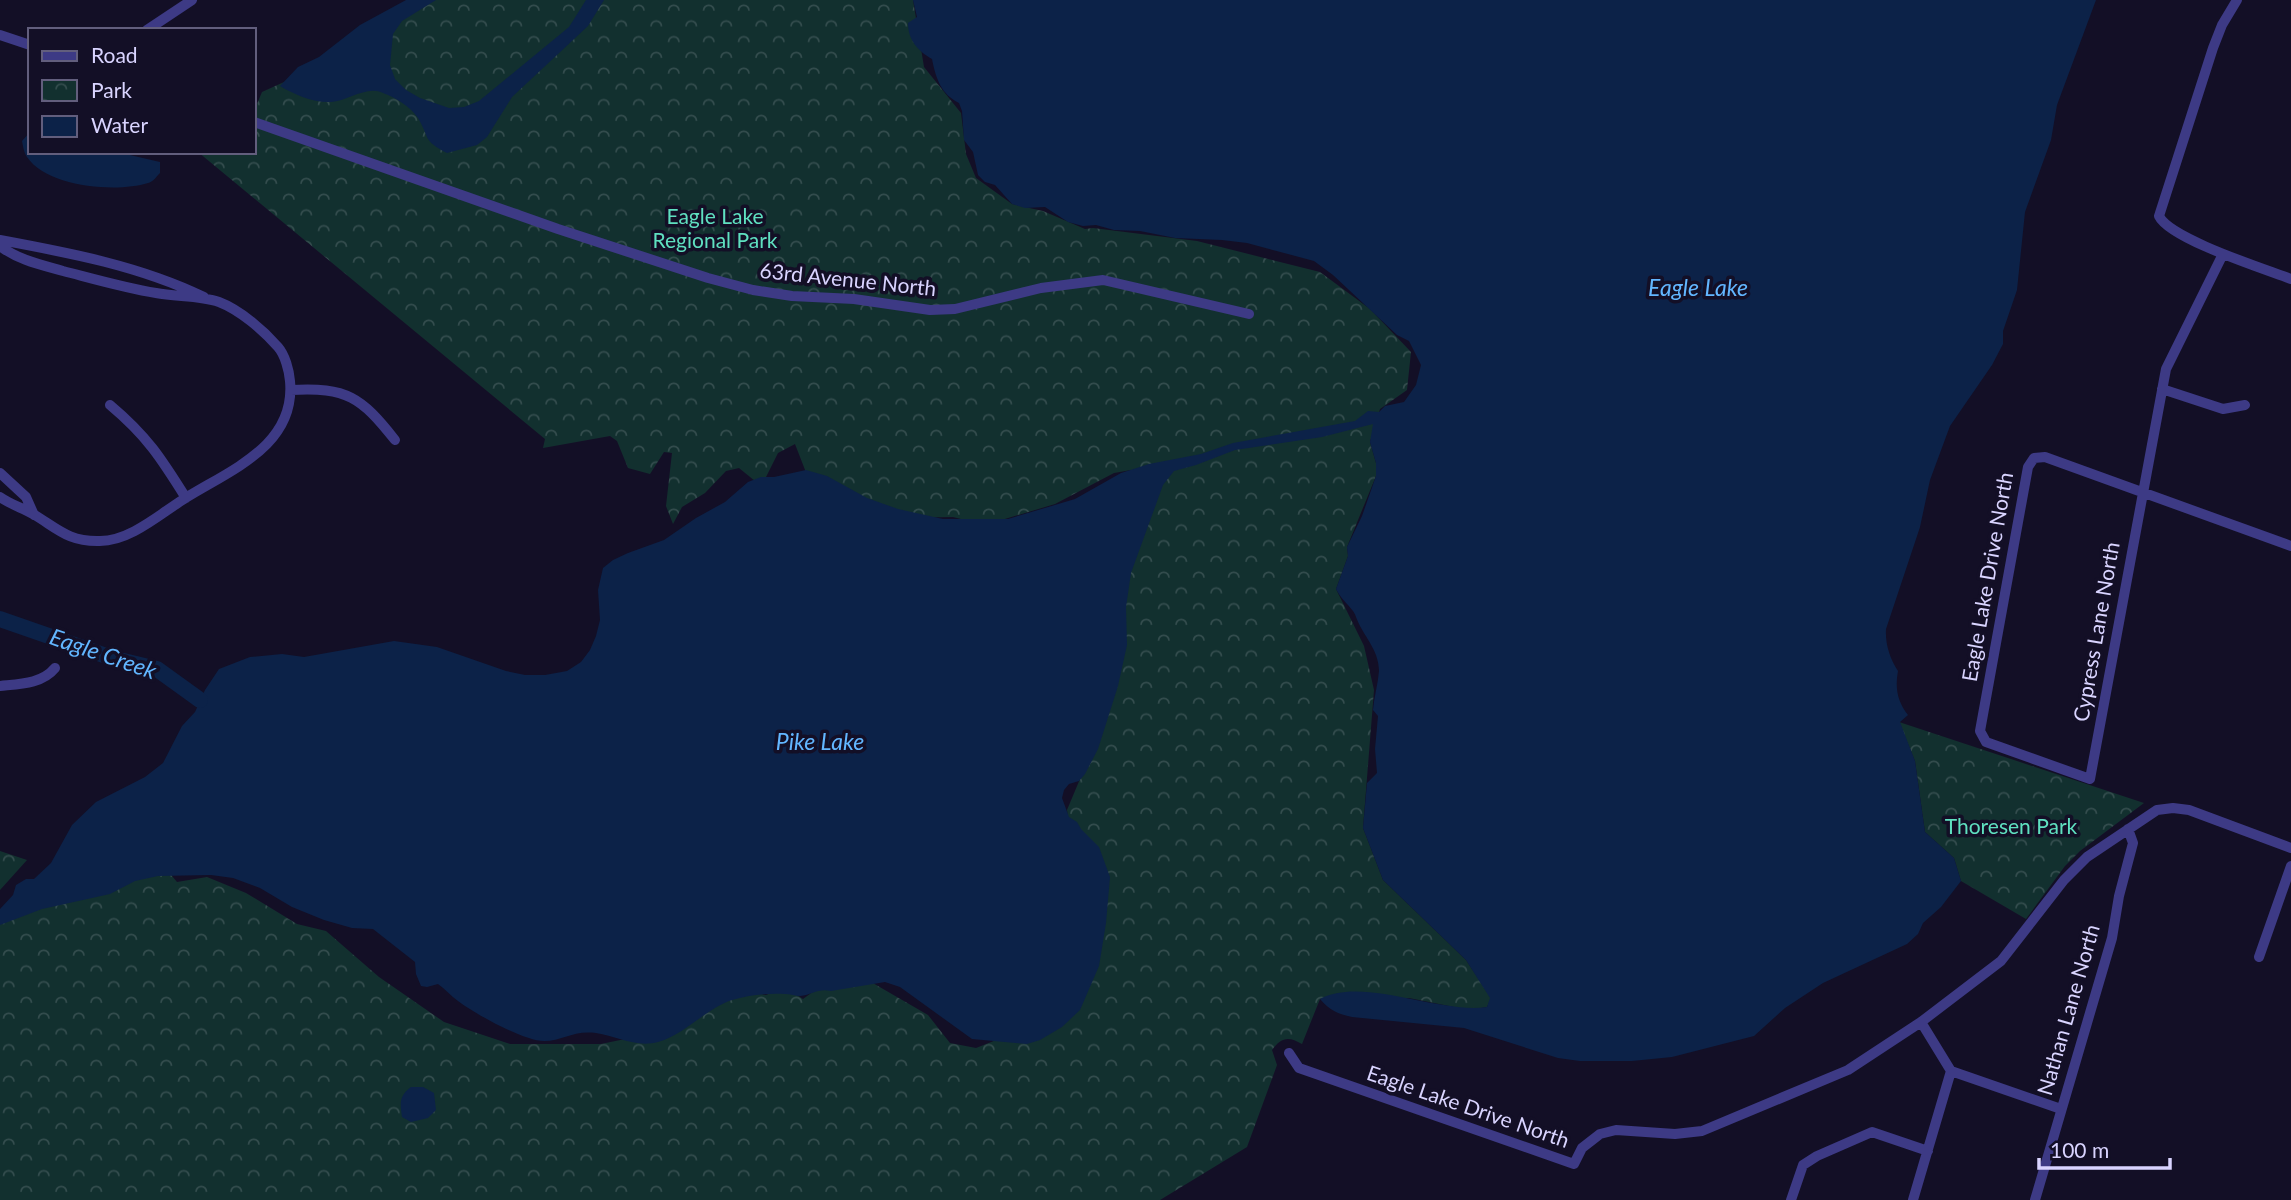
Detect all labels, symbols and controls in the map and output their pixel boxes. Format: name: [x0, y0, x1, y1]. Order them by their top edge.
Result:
legend: [28, 28, 256, 154]
text: Road: [91, 42, 138, 67]
text: Park: [91, 77, 132, 102]
text: Water: [91, 112, 148, 137]
park label: Eagle Lake Regional Park: [653, 203, 778, 252]
street label: 63rd Avenue North: [759, 257, 938, 300]
water label: Eagle Lake: [1648, 273, 1748, 301]
street label: Eagle Lake Drive North: [1956, 470, 2017, 684]
street label: Cypress Lane North: [2067, 540, 2124, 724]
water label: Eagle Creek: [46, 622, 161, 685]
water label: Pike Lake: [776, 727, 864, 755]
park label: Thoresen Park: [1945, 813, 2078, 838]
street label: Nathan Lane North: [2031, 921, 2104, 1098]
street label: Eagle Lake Drive North: [1364, 1059, 1573, 1152]
scale bar: [2039, 1126, 2170, 1170]
text: 100 m: [2050, 1137, 2109, 1162]

